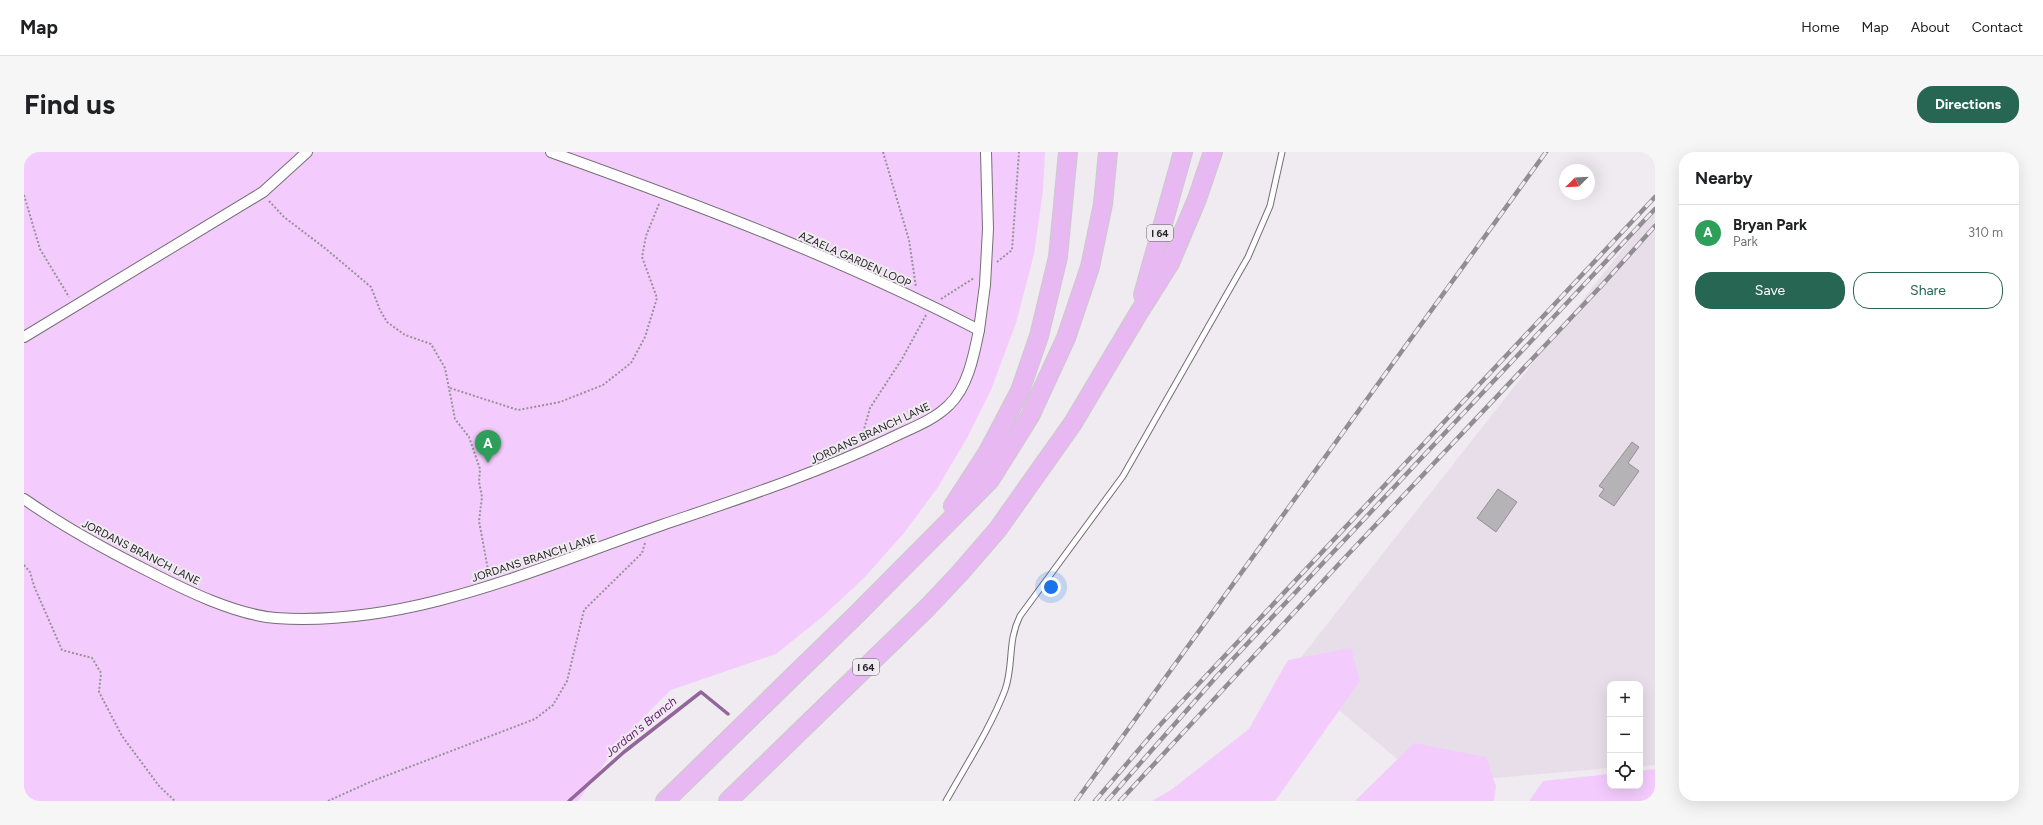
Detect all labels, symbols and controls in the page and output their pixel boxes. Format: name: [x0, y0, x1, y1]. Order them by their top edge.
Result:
text: Map: [20, 16, 58, 39]
text: Home: [1801, 19, 1840, 36]
text: Map: [1862, 19, 1889, 36]
text: About: [1911, 19, 1950, 36]
text: Contact: [1972, 19, 2023, 36]
button: Directions: [1917, 86, 2019, 123]
text: Find us: [24, 87, 115, 121]
north arrow: [1559, 164, 1595, 200]
text: Nearby: [1695, 168, 1753, 188]
text: Bryan Park: [1733, 216, 1807, 234]
road number: I 64: [1147, 225, 1173, 241]
text: A: [1703, 225, 1713, 240]
text: 310 m: [1968, 225, 2003, 240]
street label: AZAELA GARDEN LOOP: [797, 229, 913, 290]
text: Park: [1733, 234, 1758, 249]
button: Save: [1695, 272, 1845, 309]
button: Share: [1853, 272, 2003, 309]
street label: JORDANS BRANCH LANE: [808, 400, 932, 467]
pin: A: [475, 430, 501, 463]
street label: JORDANS BRANCH LANE: [80, 517, 202, 588]
street label: JORDANS BRANCH LANE: [470, 532, 598, 585]
your location: [1041, 577, 1061, 597]
road number: I 64: [853, 659, 879, 675]
map controls: [1607, 681, 1643, 789]
button: +: [1607, 681, 1643, 717]
water label: Jordan's Branch: [602, 694, 680, 761]
button: −: [1607, 717, 1643, 753]
button: locate: [1607, 753, 1643, 789]

